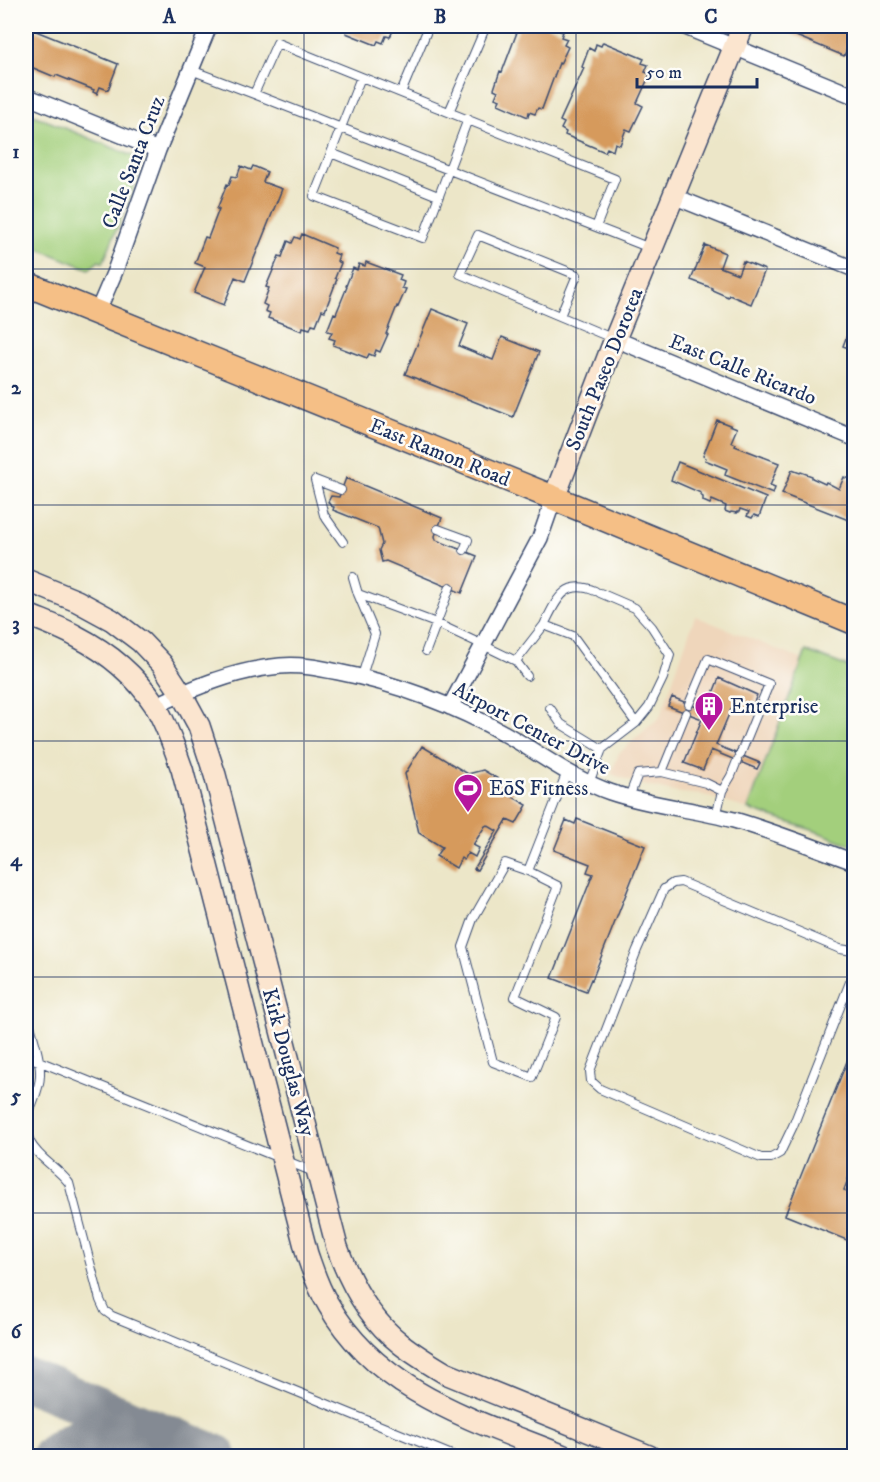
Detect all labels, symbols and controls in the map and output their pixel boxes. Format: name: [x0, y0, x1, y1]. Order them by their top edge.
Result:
text: A: [162, 5, 177, 30]
text: B: [434, 5, 446, 30]
text: C: [704, 5, 718, 30]
scale bar: [637, 51, 757, 89]
text: 50 m: [646, 62, 682, 84]
street label: Calle Santa Cruz: [97, 92, 171, 233]
text: 1: [12, 140, 20, 165]
street label: South Paseo Dorotea: [560, 284, 649, 455]
street label: East Calle Ricardo: [665, 329, 820, 411]
text: 2: [11, 376, 22, 401]
street label: East Ramon Road: [365, 413, 514, 493]
text: 3: [12, 612, 20, 637]
street label: Airport Center Drive: [448, 676, 615, 781]
building icon: Enterprise: [693, 690, 725, 732]
place label: Enterprise: [730, 694, 819, 720]
sports icon: EōS Fitness: [452, 772, 484, 814]
place label: EōS Fitness: [489, 776, 588, 802]
text: 4: [10, 848, 23, 873]
street label: Kirk Douglas Way: [256, 985, 321, 1140]
text: 5: [10, 1084, 21, 1109]
text: 6: [11, 1320, 23, 1345]

